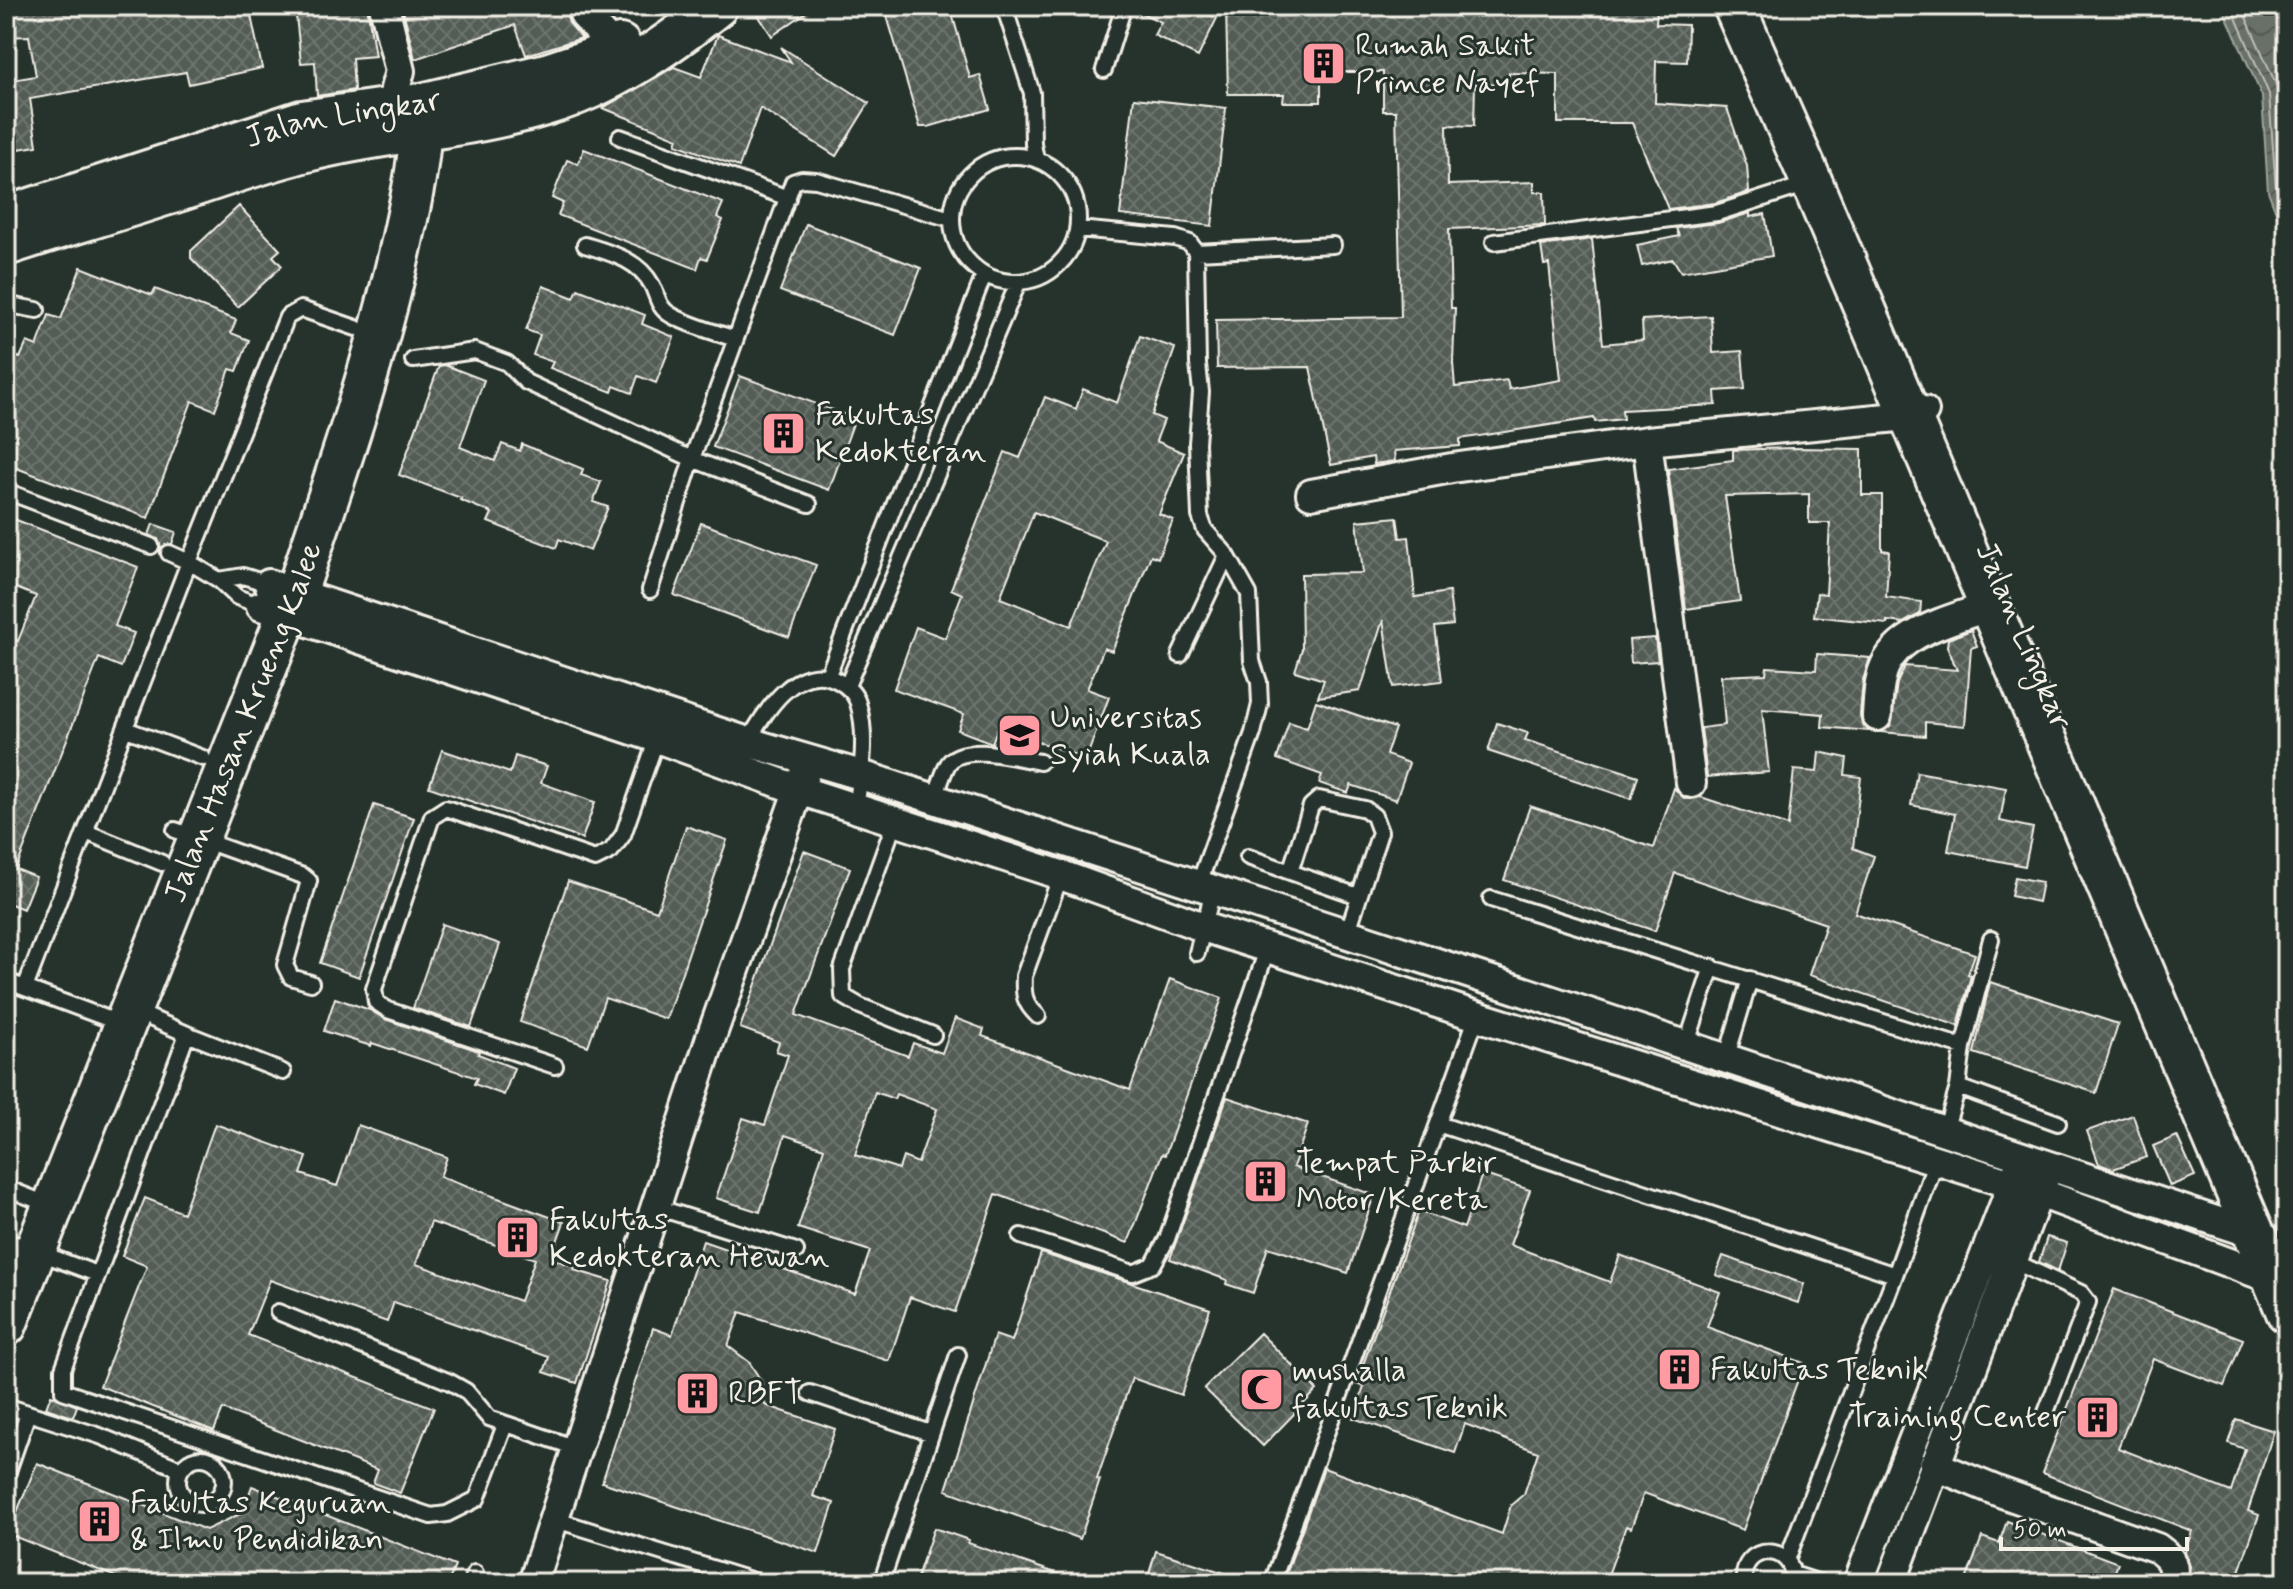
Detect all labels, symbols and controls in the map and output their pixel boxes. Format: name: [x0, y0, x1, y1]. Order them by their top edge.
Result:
place label: Rumah Sakit Prince Nayef: [1355, 25, 1539, 104]
building icon: Rumah Sakit Prince Nayef: [1300, 40, 1348, 88]
street label: Jalan Lingkar: [240, 79, 446, 159]
place label: Fakultas Kedokteran: [815, 394, 986, 473]
building icon: Fakultas Kedokteran: [760, 409, 808, 457]
street label: Jalan Lingkar: [1963, 536, 2081, 737]
street label: Jalan Hasan Krueng Kalee: [155, 537, 333, 909]
place label: Universitas Syiah Kuala: [1050, 697, 1211, 776]
school or university icon: Universitas Syiah Kuala: [995, 712, 1043, 760]
place label: Tempat Parkir Motor/Kereta: [1296, 1142, 1497, 1221]
building icon: Tempat Parkir Motor/Kereta: [1241, 1157, 1289, 1205]
place label: Fakultas Kedokteran Hewan: [549, 1199, 829, 1278]
building icon: Fakultas Kedokteran Hewan: [494, 1214, 542, 1262]
building icon: Fakultas Teknik: [1655, 1346, 1703, 1394]
place label: Fakultas Teknik: [1710, 1349, 1928, 1391]
place label: mushalla fakultas Teknik: [1292, 1350, 1508, 1429]
mosque icon: mushalla fakultas Teknik: [1237, 1365, 1285, 1413]
building icon: RBFT: [673, 1370, 721, 1418]
place label: RBFT: [728, 1373, 802, 1415]
building icon: Training Center: [2073, 1393, 2121, 1441]
place label: Training Center: [1849, 1396, 2066, 1441]
place label: Fakultas Keguruan & Ilmu Pendidikan: [130, 1482, 391, 1561]
building icon: Fakultas Keguruan & Ilmu Pendidikan: [75, 1497, 123, 1545]
scale bar: [2001, 1501, 2187, 1551]
text: 50 m: [2013, 1515, 2067, 1546]

